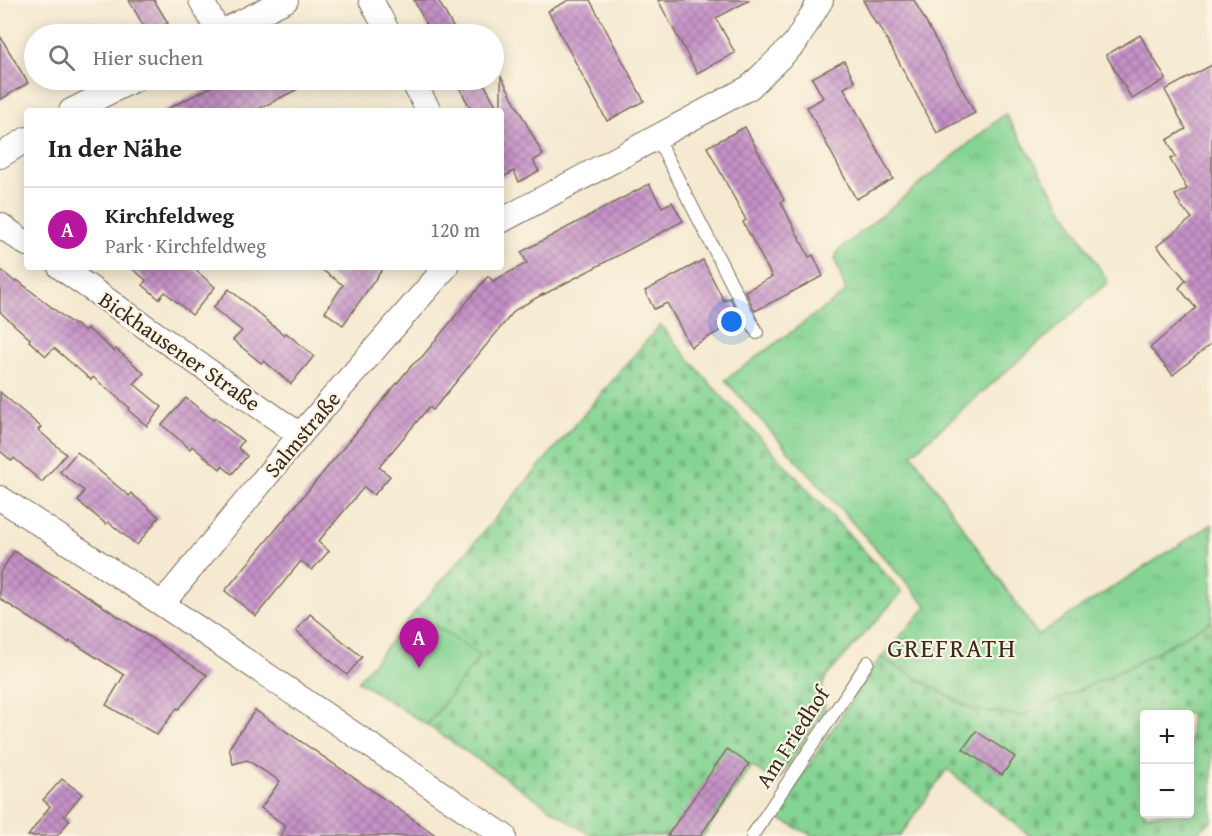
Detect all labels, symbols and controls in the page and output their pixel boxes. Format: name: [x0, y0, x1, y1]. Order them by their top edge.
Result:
search box: [24, 24, 504, 90]
icon: search: [45, 41, 78, 74]
text: Hier suchen: [93, 41, 203, 73]
text: In der Nähe: [48, 128, 182, 167]
text: Kirchfeldweg: [105, 199, 234, 231]
text: A: [61, 215, 74, 244]
text: 120 m: [430, 215, 480, 244]
text: Park · Kirchfeldweg: [105, 231, 266, 260]
street label: Bickhausener Straße: [93, 283, 267, 419]
your location: [717, 307, 746, 336]
street label: Salmstraße: [256, 384, 348, 484]
pin: A: [400, 618, 438, 668]
district label: GREFRATH: [887, 628, 1017, 667]
street label: Am Friedhof: [747, 678, 838, 794]
map controls: [1140, 710, 1194, 818]
button: +: [1140, 710, 1194, 764]
button: −: [1140, 764, 1194, 818]

